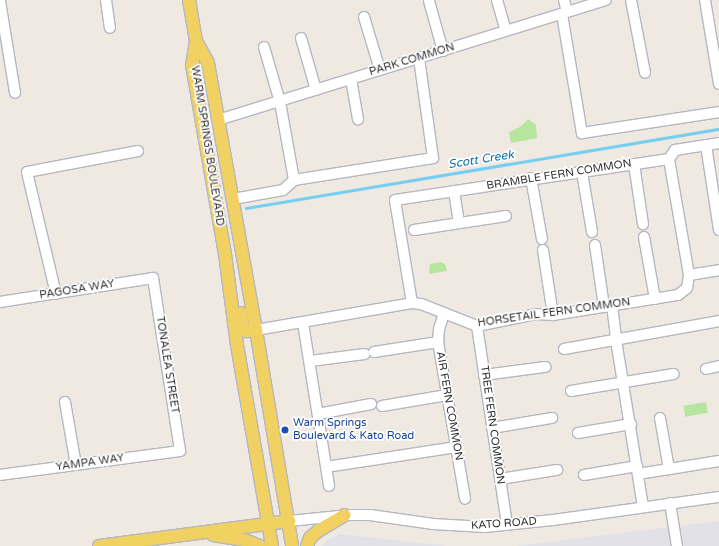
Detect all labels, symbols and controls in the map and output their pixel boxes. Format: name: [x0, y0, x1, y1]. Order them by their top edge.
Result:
street label: PARK COMMON: [368, 41, 456, 79]
street label: WARM SPRINGS BOULEVARD: [188, 65, 226, 227]
water label: Scott Creek: [447, 148, 515, 172]
street label: BRAMBLE FERN COMMON: [486, 157, 632, 193]
street label: PAGOSA WAY: [39, 278, 115, 302]
street label: HORSETAIL FERN COMMON: [477, 296, 631, 330]
street label: TONALEA STREET: [153, 315, 181, 415]
street label: AIR FERN COMMON: [433, 350, 465, 462]
street label: TREE FERN COMMON: [477, 365, 507, 485]
place label: Warm Springs Boulevard & Kato Road: [293, 417, 414, 443]
marker: Warm Springs Boulevard & Kato Road: [280, 425, 290, 435]
street label: YAMPA WAY: [55, 452, 125, 474]
street label: KATO ROAD: [471, 515, 537, 533]

